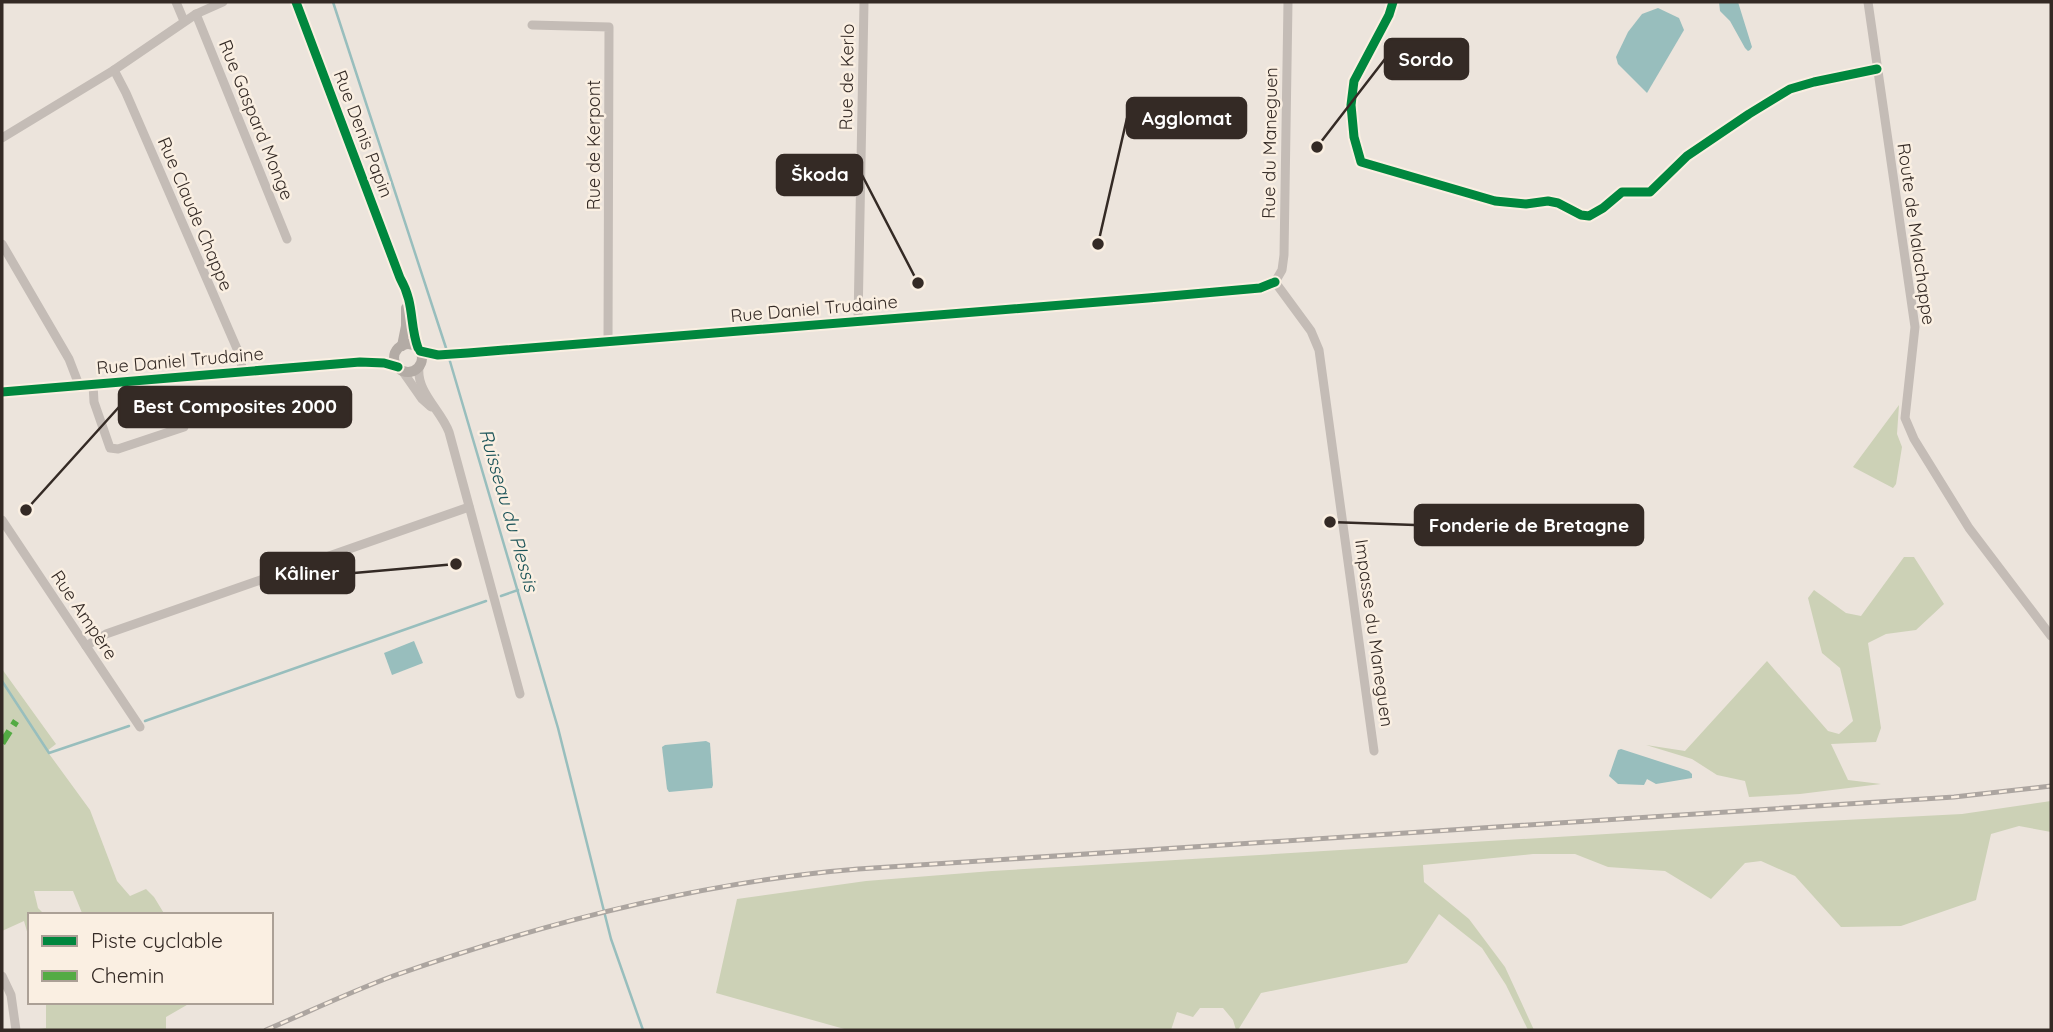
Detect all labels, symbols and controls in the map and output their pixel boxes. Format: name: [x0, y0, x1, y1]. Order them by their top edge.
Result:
street label: Rue de Kerlo: [834, 23, 859, 131]
street label: Rue Gaspard Monge: [214, 36, 299, 203]
callout: Sordo: [1385, 39, 1468, 79]
text: Sordo: [1399, 47, 1454, 71]
street label: Rue Denis Papin: [329, 67, 398, 201]
street label: Rue du Maneguen: [1257, 67, 1282, 219]
street label: Rue de Kerpont: [582, 80, 605, 210]
callout: Agglomat: [1127, 98, 1246, 138]
text: Agglomat: [1142, 106, 1232, 130]
street label: Rue Claude Chappe: [153, 133, 238, 294]
street label: Route de Malachappe: [1892, 141, 1941, 326]
callout: Škoda: [777, 155, 862, 195]
text: Škoda: [791, 162, 849, 186]
street label: Rue Daniel Trudaine: [729, 290, 899, 327]
street label: Rue Daniel Trudaine: [95, 342, 265, 379]
callout: Best Composites 2000: [119, 387, 351, 427]
text: Best Composites 2000: [133, 394, 337, 418]
water label: Ruisseau du Plessis: [474, 426, 544, 595]
callout: Fonderie de Bretagne: [1415, 505, 1643, 545]
text: Fonderie de Bretagne: [1429, 513, 1629, 537]
street label: Impasse du Maneguen: [1350, 538, 1399, 728]
callout: Kâliner: [261, 553, 354, 593]
text: Kâliner: [275, 561, 339, 585]
street label: Rue Ampère: [46, 566, 123, 664]
legend: [28, 913, 273, 1004]
text: Piste cyclable: [91, 927, 223, 953]
text: Chemin: [91, 962, 164, 988]

